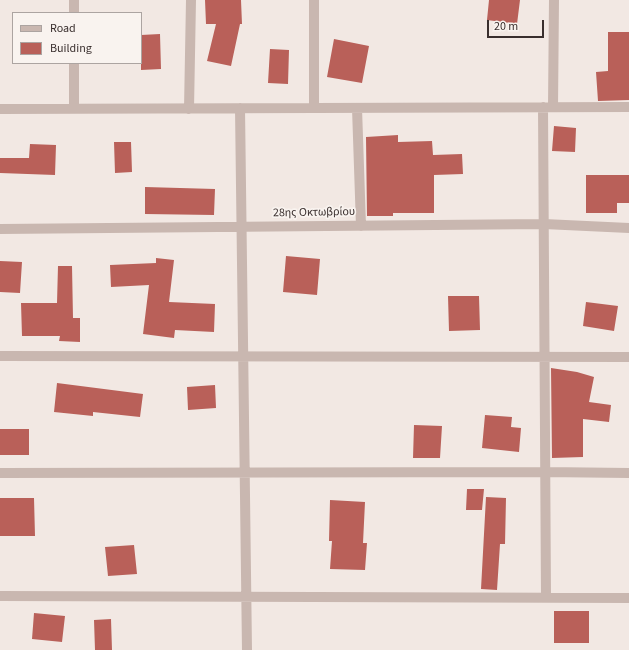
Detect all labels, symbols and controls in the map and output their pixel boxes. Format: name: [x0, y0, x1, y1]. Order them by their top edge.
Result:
legend: [12, 12, 142, 64]
scale bar: [489, 12, 546, 38]
text: 20 m: [494, 18, 518, 35]
text: Road: [50, 20, 76, 37]
text: Building: [50, 40, 92, 57]
street label: 28ης Οκτωβρίου: [273, 205, 355, 221]

